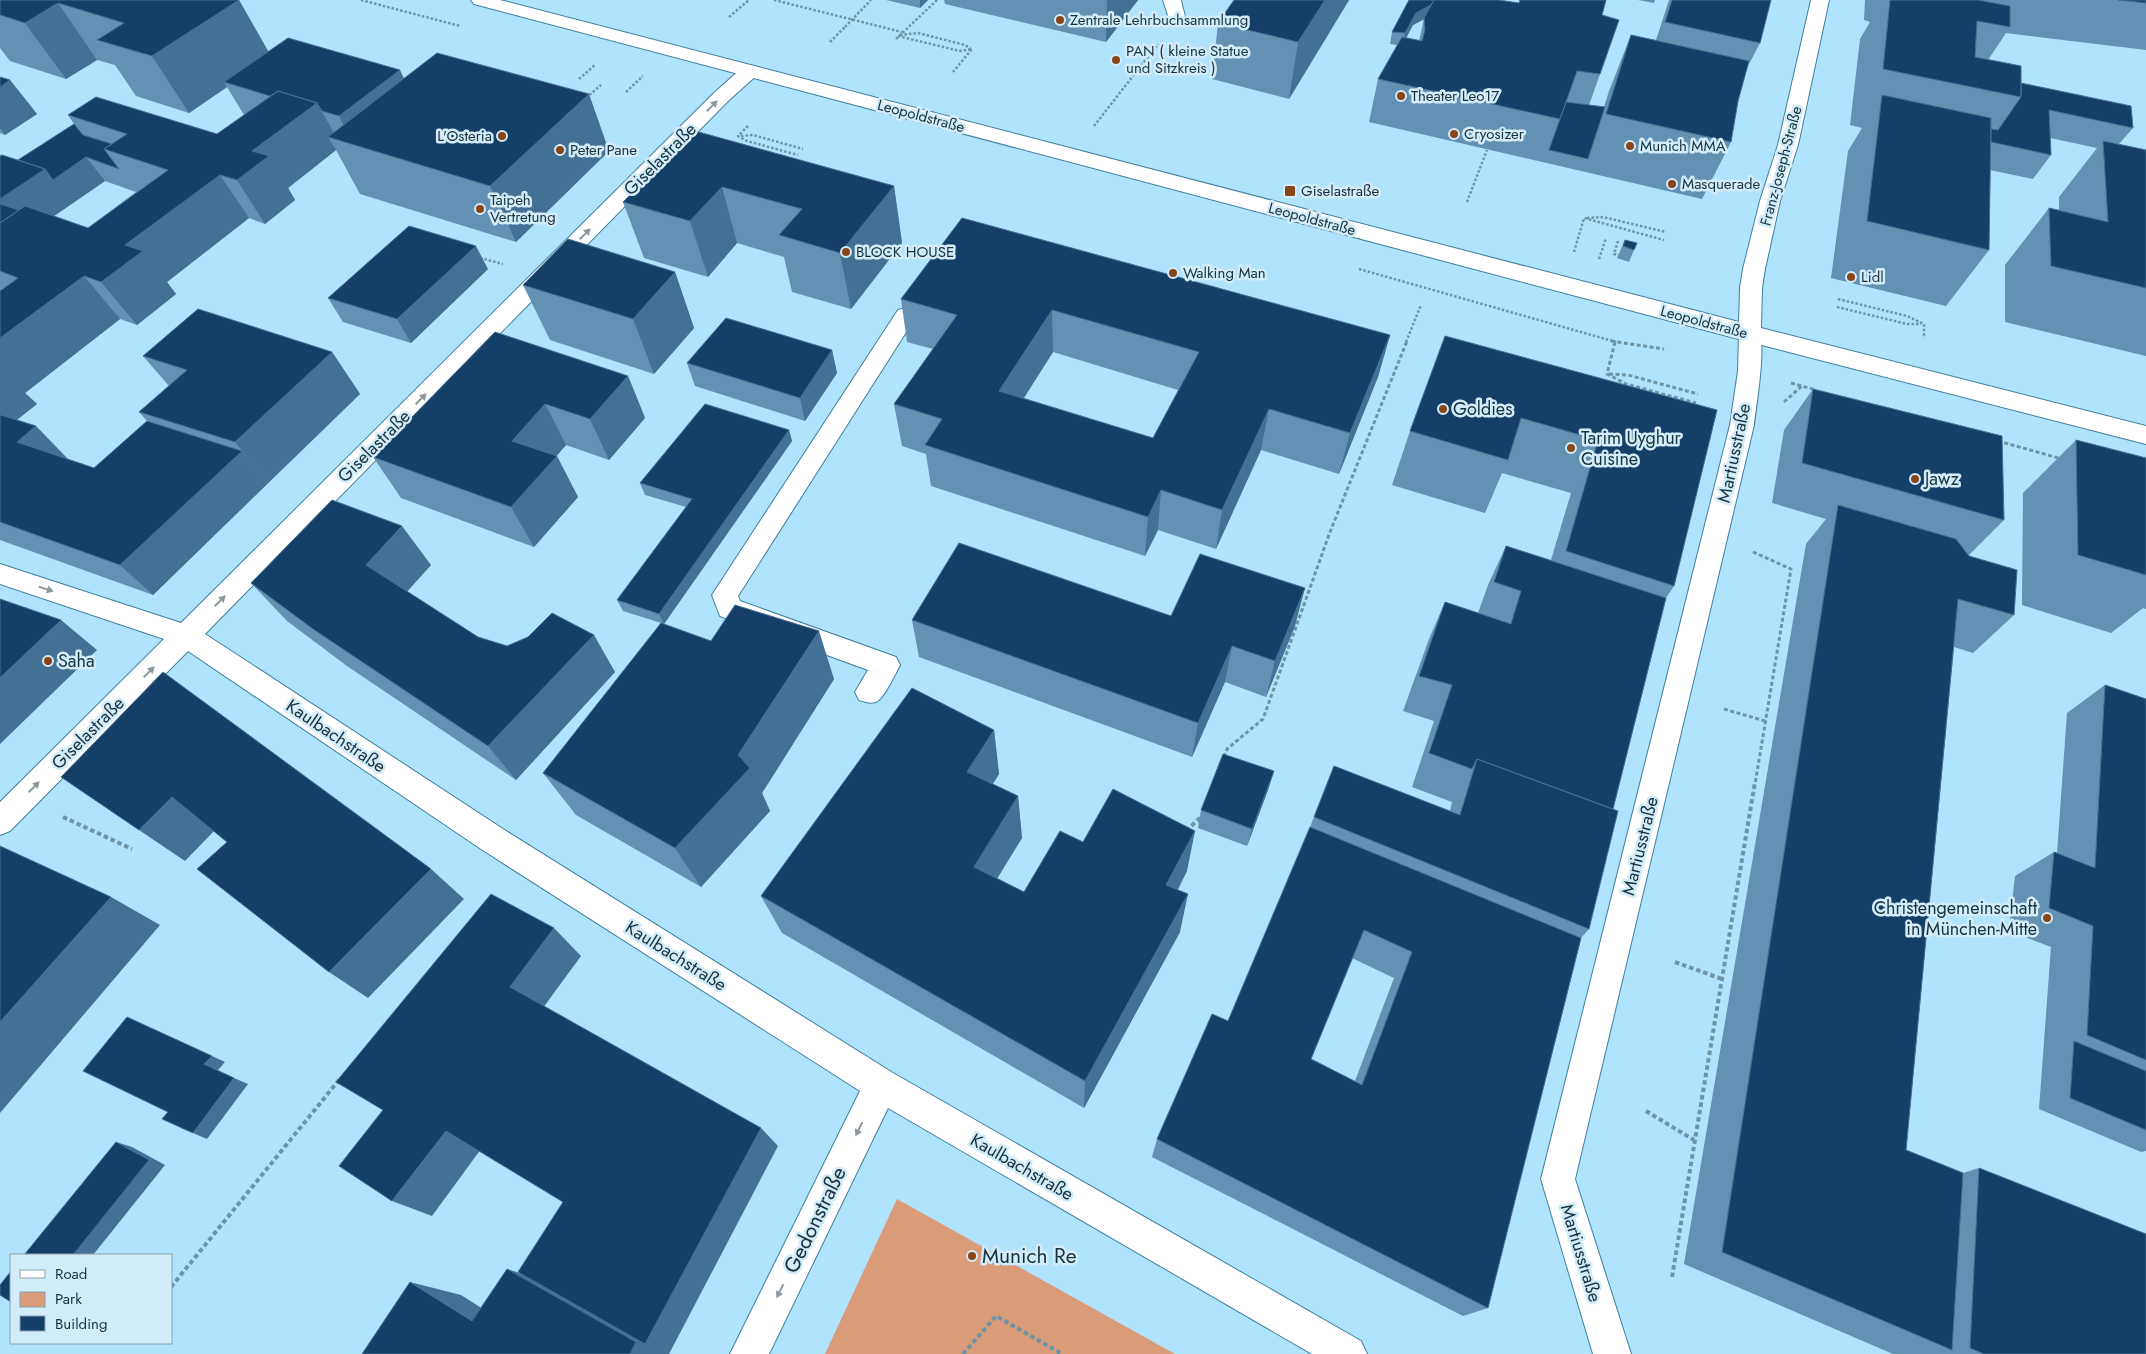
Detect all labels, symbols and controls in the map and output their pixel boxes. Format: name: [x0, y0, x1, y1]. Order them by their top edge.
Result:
place label: Zentrale Lehrbuchsammlung: [1070, 9, 1248, 31]
marker: Zentrale Lehrbuchsammlung: [1054, 14, 1066, 26]
place label: PAN ( kleine Statue und Sitzkreis ): [1126, 40, 1249, 79]
marker: PAN ( kleine Statue und Sitzkreis ): [1110, 54, 1122, 66]
place label: Theater Leo17: [1411, 85, 1499, 107]
marker: Theater Leo17: [1395, 90, 1407, 102]
street label: Leopoldstraße: [875, 94, 967, 138]
one-way arrow: [706, 101, 718, 113]
street label: Franz-Joseph-Straße: [1754, 103, 1808, 228]
street label: Giselastraße: [618, 117, 702, 201]
place label: Cryosizer: [1464, 123, 1525, 145]
place label: L'Osteria: [437, 125, 492, 147]
marker: Cryosizer: [1448, 128, 1460, 140]
marker: L'Osteria: [496, 130, 508, 142]
place label: Munich MMA: [1640, 135, 1726, 157]
place label: Peter Pane: [570, 139, 637, 161]
marker: Munich MMA: [1624, 140, 1636, 152]
marker: Peter Pane: [554, 144, 566, 156]
place label: Masquerade: [1682, 173, 1760, 195]
marker: Masquerade: [1666, 178, 1678, 190]
place label: Giselastraße: [1301, 180, 1379, 202]
marker: Giselastraße: [1283, 184, 1297, 198]
place label: Taipeh Vertretung: [490, 189, 556, 228]
street label: Leopoldstraße: [1266, 197, 1358, 241]
marker: Taipeh Vertretung: [474, 203, 486, 215]
one-way arrow: [579, 228, 591, 240]
place label: BLOCK HOUSE: [856, 241, 954, 263]
marker: BLOCK HOUSE: [840, 246, 852, 258]
place label: Walking Man: [1183, 262, 1266, 284]
place label: Lidl: [1861, 266, 1884, 288]
marker: Walking Man: [1167, 267, 1179, 279]
marker: Lidl: [1845, 271, 1857, 283]
street label: Leopoldstraße: [1658, 300, 1750, 344]
one-way arrow: [415, 393, 427, 405]
place label: Goldies: [1453, 396, 1512, 422]
street label: Martiusstraße: [1711, 401, 1757, 505]
marker: Goldies: [1437, 403, 1449, 415]
street label: Giselastraße: [332, 404, 416, 488]
place label: Tarim Uyghur Cuisine: [1581, 425, 1682, 472]
marker: Tarim Uyghur Cuisine: [1565, 442, 1577, 454]
place label: Jawz: [1923, 466, 1960, 492]
marker: Jawz: [1909, 473, 1921, 485]
one-way arrow: [39, 586, 54, 593]
one-way arrow: [214, 595, 226, 607]
place label: Saha: [58, 648, 95, 674]
marker: Saha: [42, 655, 54, 667]
one-way arrow: [143, 666, 155, 678]
street label: Giselastraße: [46, 691, 130, 775]
street label: Kaulbachstraße: [281, 693, 391, 779]
one-way arrow: [28, 781, 40, 793]
street label: Martiusstraße: [1615, 794, 1665, 898]
place label: Christengemeinschaft in München-Mitte: [1874, 895, 2038, 942]
marker: Christengemeinschaft in München-Mitte: [2041, 912, 2053, 924]
street label: Kaulbachstraße: [620, 914, 732, 998]
one-way arrow: [855, 1122, 863, 1136]
street label: Kaulbachstraße: [966, 1127, 1078, 1207]
street label: Gedonstraße: [776, 1162, 854, 1278]
street label: Martiusstraße: [1554, 1201, 1608, 1305]
place label: Munich Re: [982, 1241, 1077, 1271]
marker: Munich Re: [966, 1250, 978, 1262]
legend: [10, 1254, 172, 1344]
text: Road: [55, 1263, 87, 1285]
one-way arrow: [776, 1284, 784, 1298]
text: Park: [55, 1288, 82, 1310]
text: Building: [55, 1313, 107, 1335]

